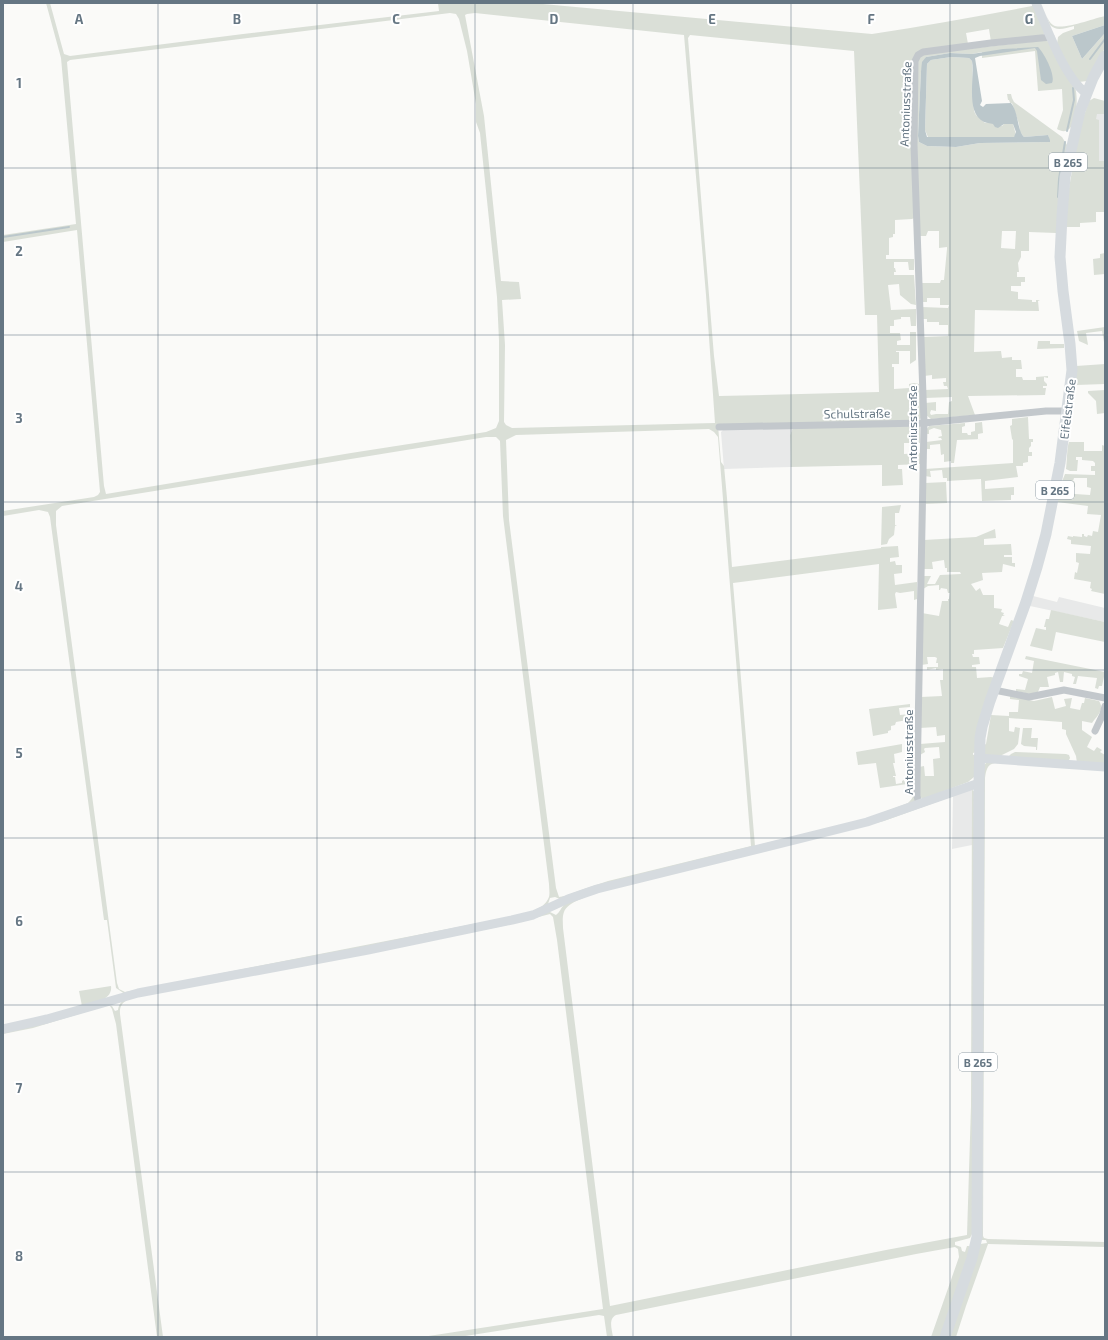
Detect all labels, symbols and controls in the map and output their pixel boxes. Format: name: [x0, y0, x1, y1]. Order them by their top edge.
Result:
text: A: [75, 11, 84, 27]
text: B: [233, 11, 241, 27]
text: C: [392, 11, 400, 27]
text: D: [550, 11, 559, 27]
text: E: [708, 11, 716, 27]
text: F: [867, 11, 875, 27]
text: G: [1025, 11, 1033, 27]
street label: Antoniusstraße: [897, 61, 913, 147]
text: 1: [16, 75, 22, 91]
road number: B 265: [1049, 153, 1087, 171]
text: 2: [15, 243, 23, 259]
street label: Eifelstraße: [1056, 378, 1078, 440]
street label: Antoniusstraße: [905, 385, 919, 471]
street label: Schulstraße: [824, 405, 890, 421]
text: 3: [15, 410, 23, 426]
road number: B 265: [1036, 481, 1074, 499]
text: 4: [15, 578, 23, 594]
street label: Antoniusstraße: [901, 709, 915, 795]
text: 5: [15, 745, 23, 761]
text: 6: [15, 913, 23, 929]
road number: B 265: [959, 1053, 997, 1071]
text: 7: [16, 1080, 23, 1096]
text: 8: [15, 1248, 23, 1264]

